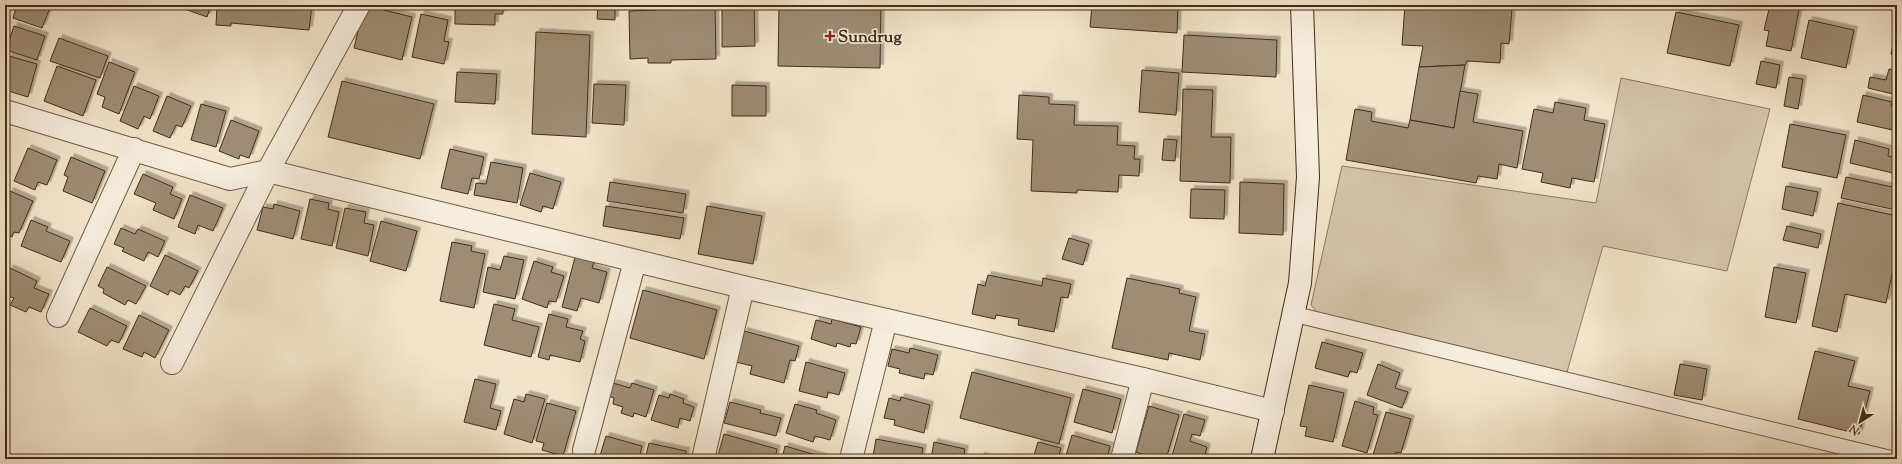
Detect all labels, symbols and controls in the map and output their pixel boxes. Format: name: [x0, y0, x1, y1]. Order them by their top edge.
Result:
place label: Sundrug: [838, 26, 902, 50]
marker: Sundrug: [825, 31, 835, 41]
north arrow: [1840, 402, 1880, 442]
text: N: [1846, 420, 1864, 439]

